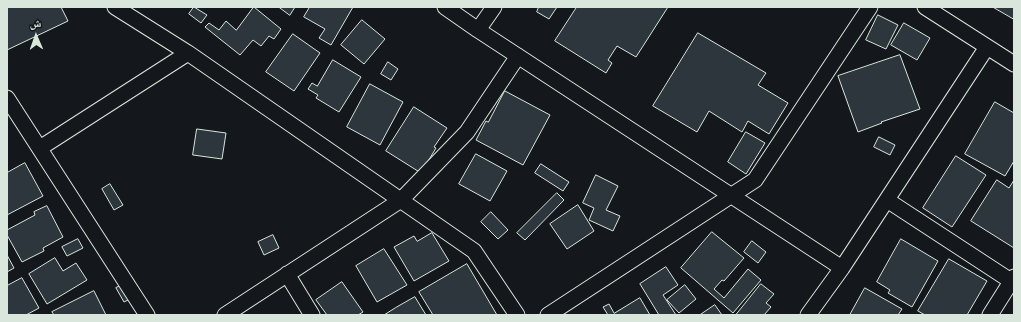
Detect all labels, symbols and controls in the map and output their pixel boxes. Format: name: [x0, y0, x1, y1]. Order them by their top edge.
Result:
north arrow: [16, 16, 56, 56]
text: ش: [30, 18, 42, 29]

